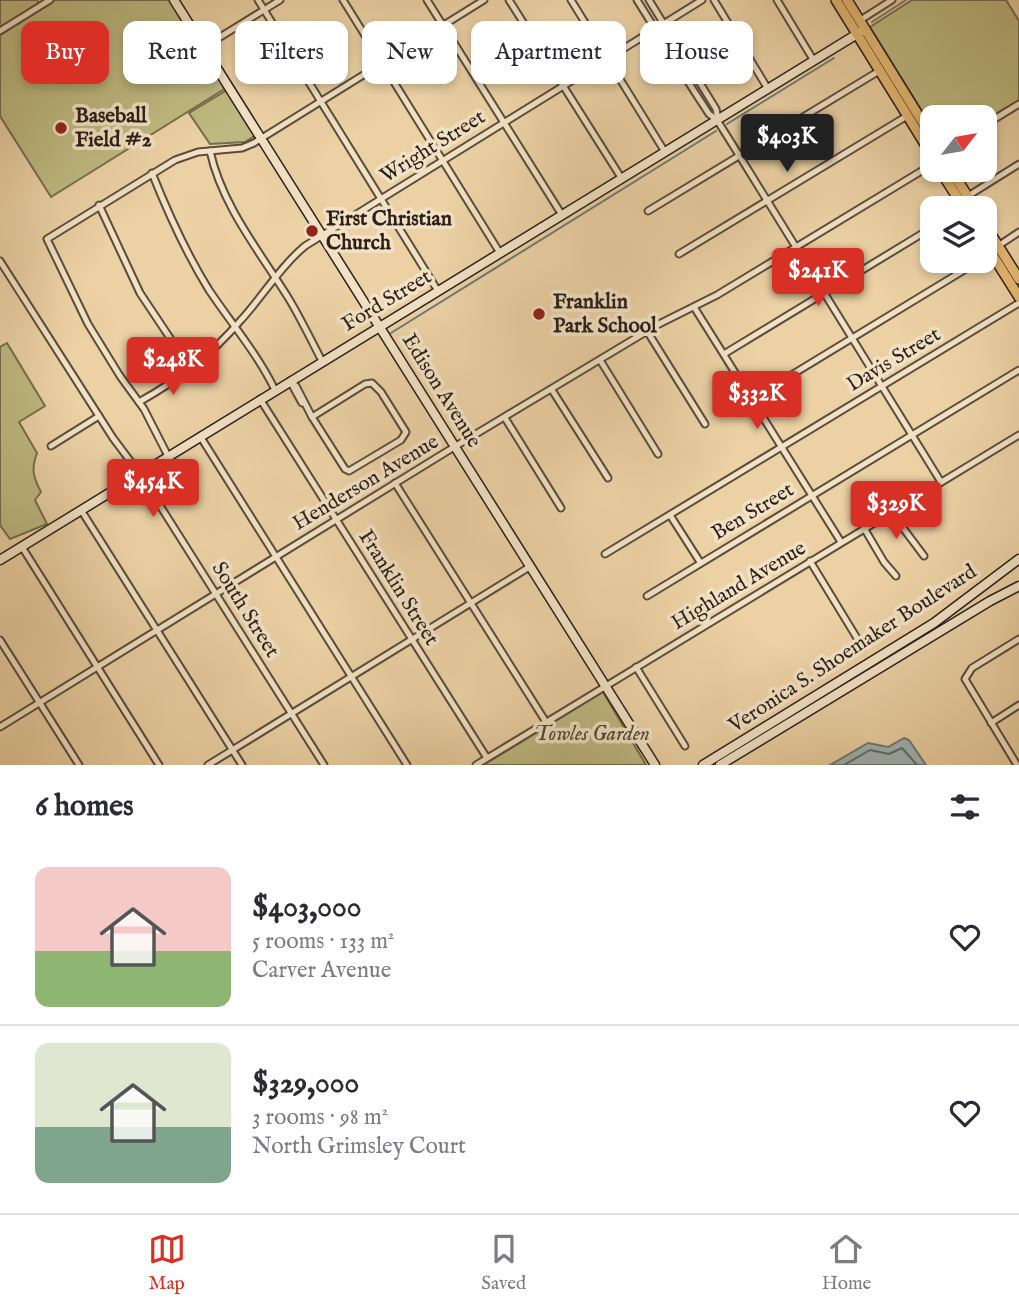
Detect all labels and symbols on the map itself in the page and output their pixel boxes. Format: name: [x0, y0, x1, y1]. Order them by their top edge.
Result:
place label: Baseball Field #2: [75, 103, 152, 154]
street label: Wright Street: [376, 104, 490, 190]
north arrow: [920, 105, 998, 182]
pin: $403K: [738, 114, 836, 174]
marker: Baseball Field #2: [53, 120, 69, 136]
place label: First Christian Church: [326, 206, 452, 257]
marker: First Christian Church: [304, 223, 320, 239]
pin: $241K: [769, 248, 867, 308]
street label: Ford Street: [337, 264, 437, 338]
place label: Franklin Park School: [553, 289, 658, 340]
marker: Franklin Park School: [531, 306, 547, 322]
street label: Davis Street: [842, 321, 946, 399]
street label: Edison Avenue: [395, 329, 487, 454]
pin: $248K: [124, 338, 222, 397]
pin: $332K: [708, 372, 806, 431]
street label: Henderson Avenue: [288, 429, 444, 537]
pin: $454K: [104, 460, 202, 519]
street label: Ben Street: [707, 477, 799, 547]
pin: $329K: [847, 482, 945, 541]
street label: Franklin Street: [352, 525, 444, 651]
street label: Highland Avenue: [667, 535, 811, 637]
street label: South Street: [205, 557, 285, 663]
street label: Veronica S. Shoemaker Boulevard: [723, 558, 983, 740]
park label: Towles Garden: [534, 721, 650, 748]

